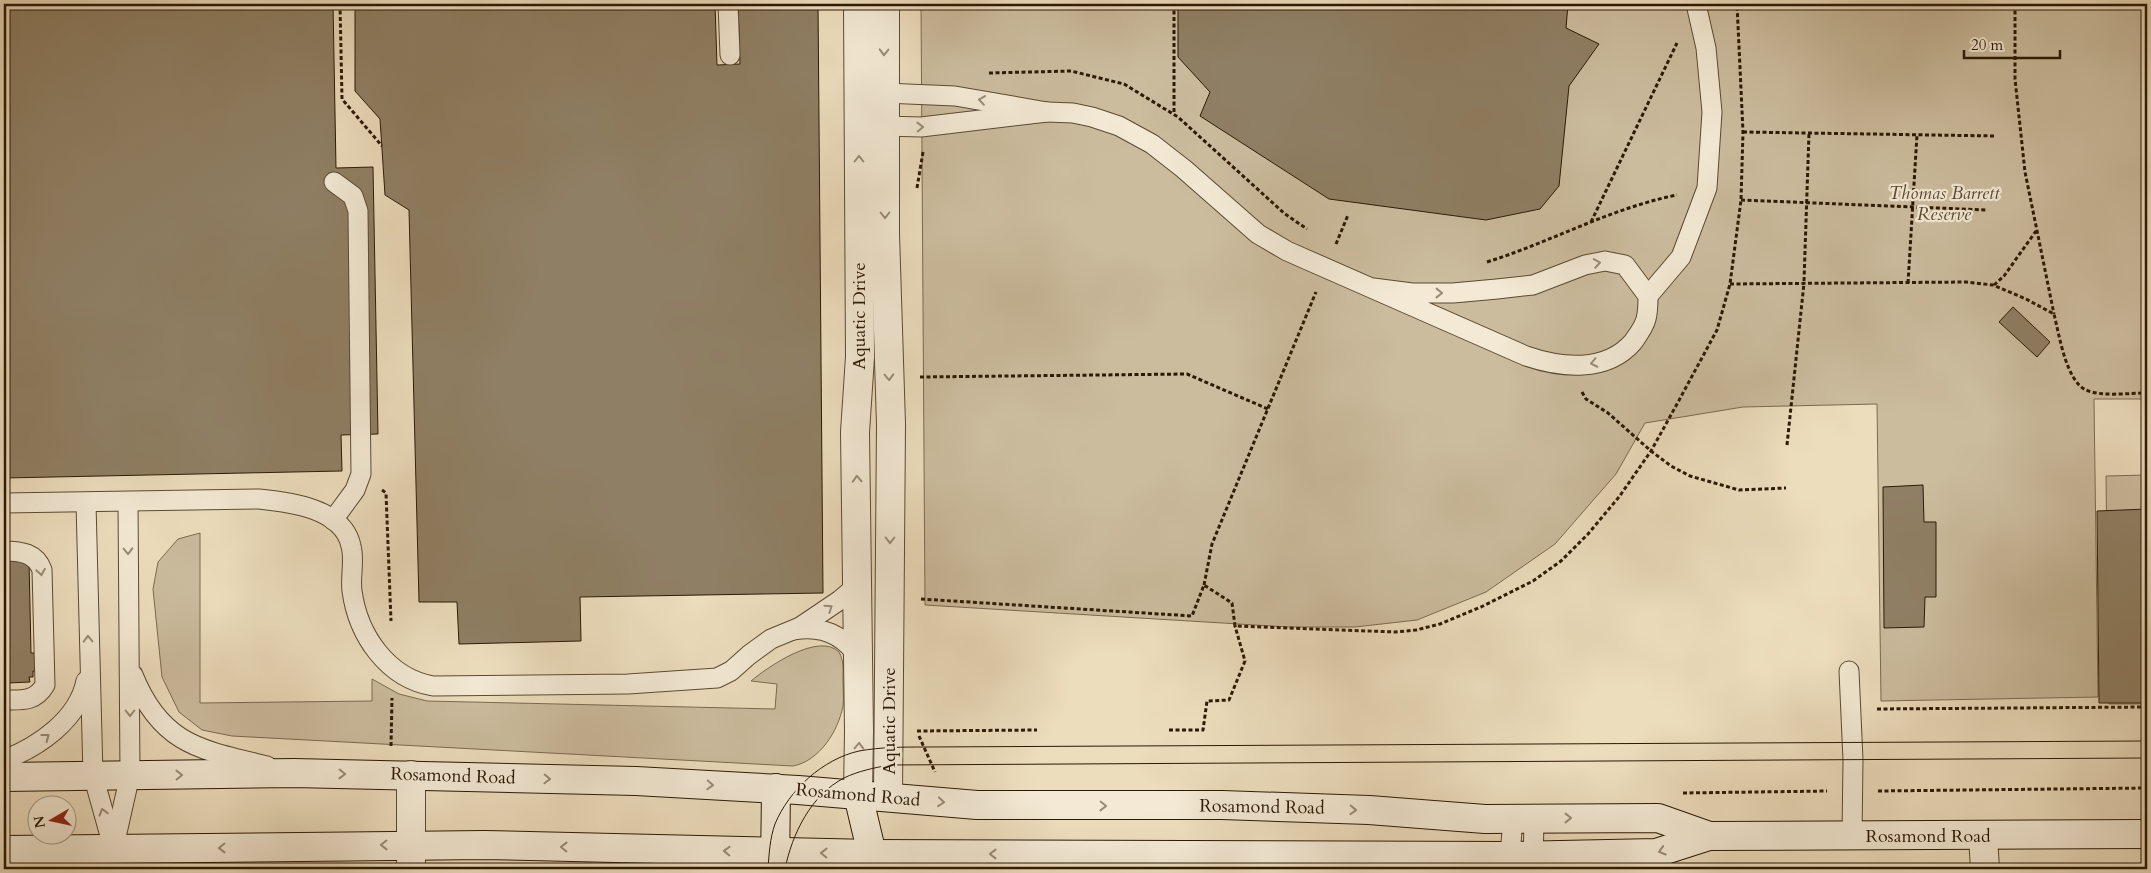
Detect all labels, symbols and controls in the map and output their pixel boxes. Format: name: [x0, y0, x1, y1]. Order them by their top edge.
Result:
scale bar: [1964, 28, 2060, 60]
text: 20 m: [1971, 35, 2003, 55]
one-way arrow: [879, 49, 890, 57]
one-way arrow: [977, 95, 986, 105]
one-way arrow: [917, 121, 925, 132]
one-way arrow: [854, 155, 864, 162]
park label: Thomas Barrett Reserve: [1889, 181, 2000, 227]
one-way arrow: [880, 212, 890, 219]
one-way arrow: [1592, 258, 1601, 268]
street label: Aquatic Drive: [847, 262, 872, 370]
one-way arrow: [1435, 288, 1443, 298]
one-way arrow: [1590, 358, 1599, 368]
one-way arrow: [884, 374, 894, 382]
one-way arrow: [851, 474, 862, 482]
one-way arrow: [885, 536, 895, 544]
one-way arrow: [123, 547, 133, 555]
one-way arrow: [36, 567, 46, 576]
one-way arrow: [823, 605, 833, 614]
one-way arrow: [83, 634, 93, 642]
street label: Aquatic Drive: [877, 667, 902, 775]
one-way arrow: [125, 710, 135, 717]
one-way arrow: [40, 734, 49, 742]
one-way arrow: [854, 742, 864, 750]
street label: Rosamond Road: [390, 761, 516, 791]
one-way arrow: [175, 769, 183, 780]
one-way arrow: [338, 769, 346, 779]
one-way arrow: [544, 774, 551, 784]
street label: Rosamond Road: [795, 777, 922, 813]
one-way arrow: [706, 780, 714, 791]
street label: Rosamond Road: [1199, 793, 1325, 821]
north arrow: [28, 796, 78, 846]
one-way arrow: [937, 796, 945, 807]
one-way arrow: [1100, 801, 1108, 811]
one-way arrow: [1350, 805, 1358, 815]
one-way arrow: [98, 808, 109, 817]
one-way arrow: [1564, 813, 1572, 823]
text: N: [29, 814, 50, 829]
street label: Rosamond Road: [1865, 824, 1991, 849]
one-way arrow: [380, 840, 388, 851]
one-way arrow: [560, 842, 568, 852]
one-way arrow: [217, 843, 225, 853]
one-way arrow: [722, 845, 730, 856]
one-way arrow: [1659, 845, 1667, 855]
one-way arrow: [820, 848, 828, 858]
one-way arrow: [989, 849, 996, 859]

